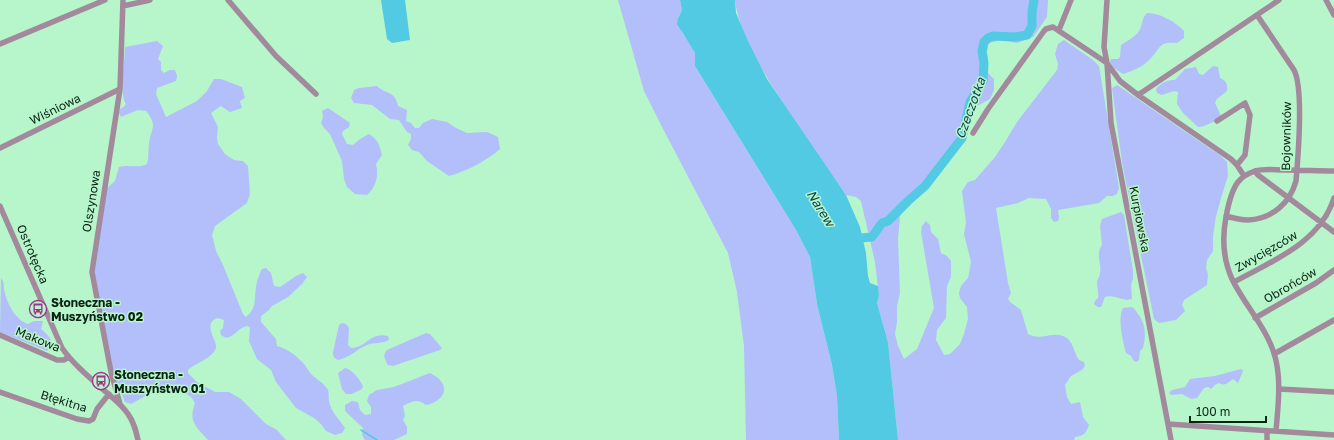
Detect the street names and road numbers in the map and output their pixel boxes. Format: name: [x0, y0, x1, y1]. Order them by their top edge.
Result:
street label: Wiśniowa: [27, 90, 83, 128]
street label: Bojowników: [1278, 101, 1294, 171]
street label: Olszynowa: [79, 169, 103, 233]
street label: Kurpiowska: [1126, 185, 1154, 253]
street label: Ostrołęcka: [14, 222, 52, 286]
street label: Zwycięzców: [1232, 227, 1300, 275]
street label: Obrońców: [1261, 264, 1319, 306]
street label: Makowa: [13, 323, 63, 355]
street label: Błękitna: [39, 387, 89, 415]

